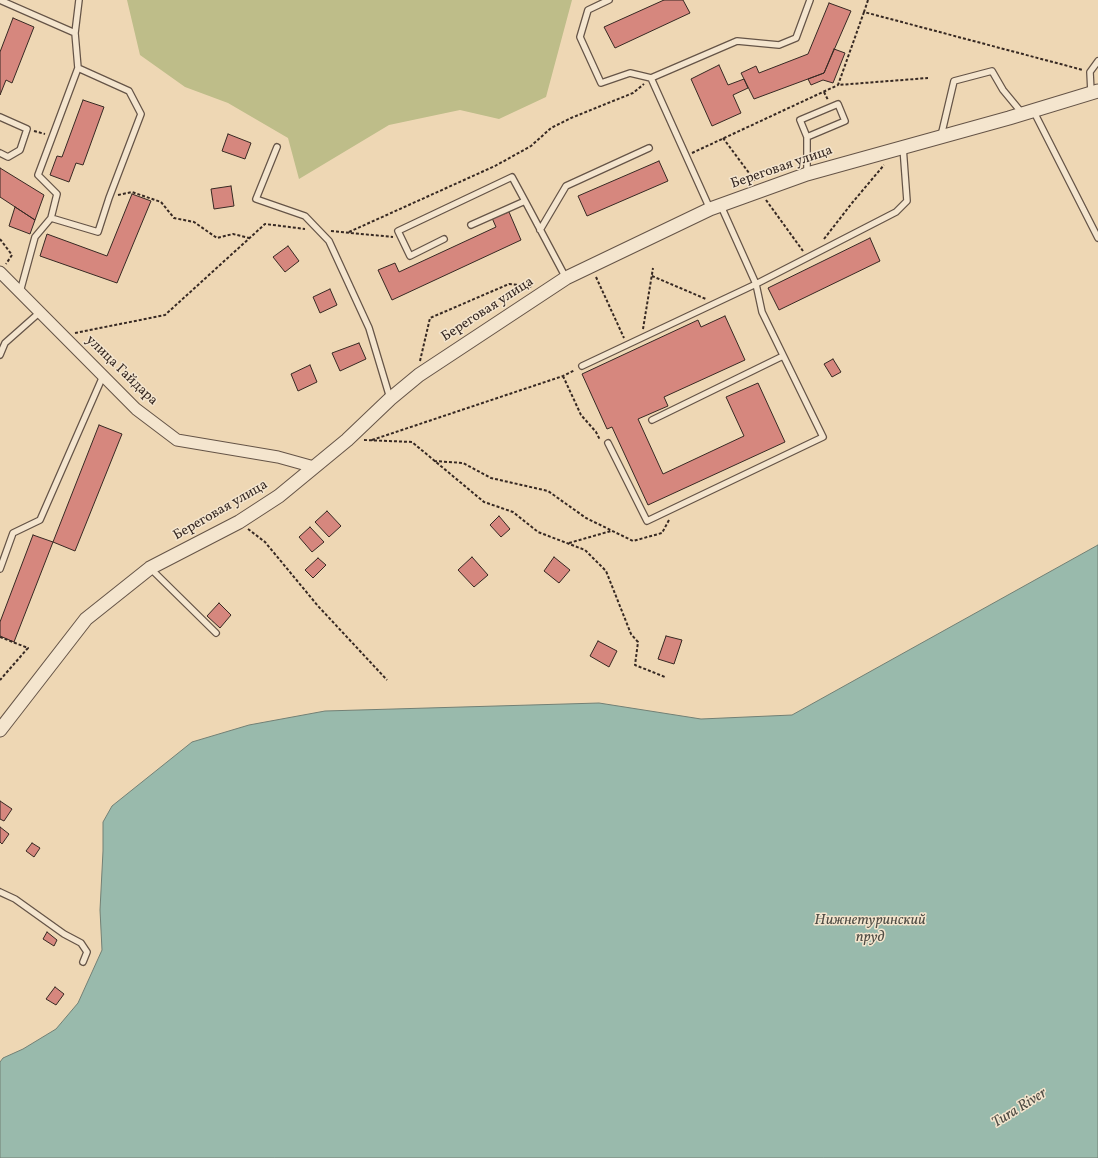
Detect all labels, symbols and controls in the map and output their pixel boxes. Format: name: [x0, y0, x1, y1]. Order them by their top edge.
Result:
street label: Береговая улица: [729, 143, 835, 193]
street label: Береговая улица: [439, 274, 537, 346]
street label: улица Гайдара: [81, 332, 161, 410]
street label: Береговая улица: [171, 477, 271, 545]
water label: Нижнетуринский пруд: [814, 912, 926, 947]
water label: Tura River: [989, 1085, 1051, 1133]

